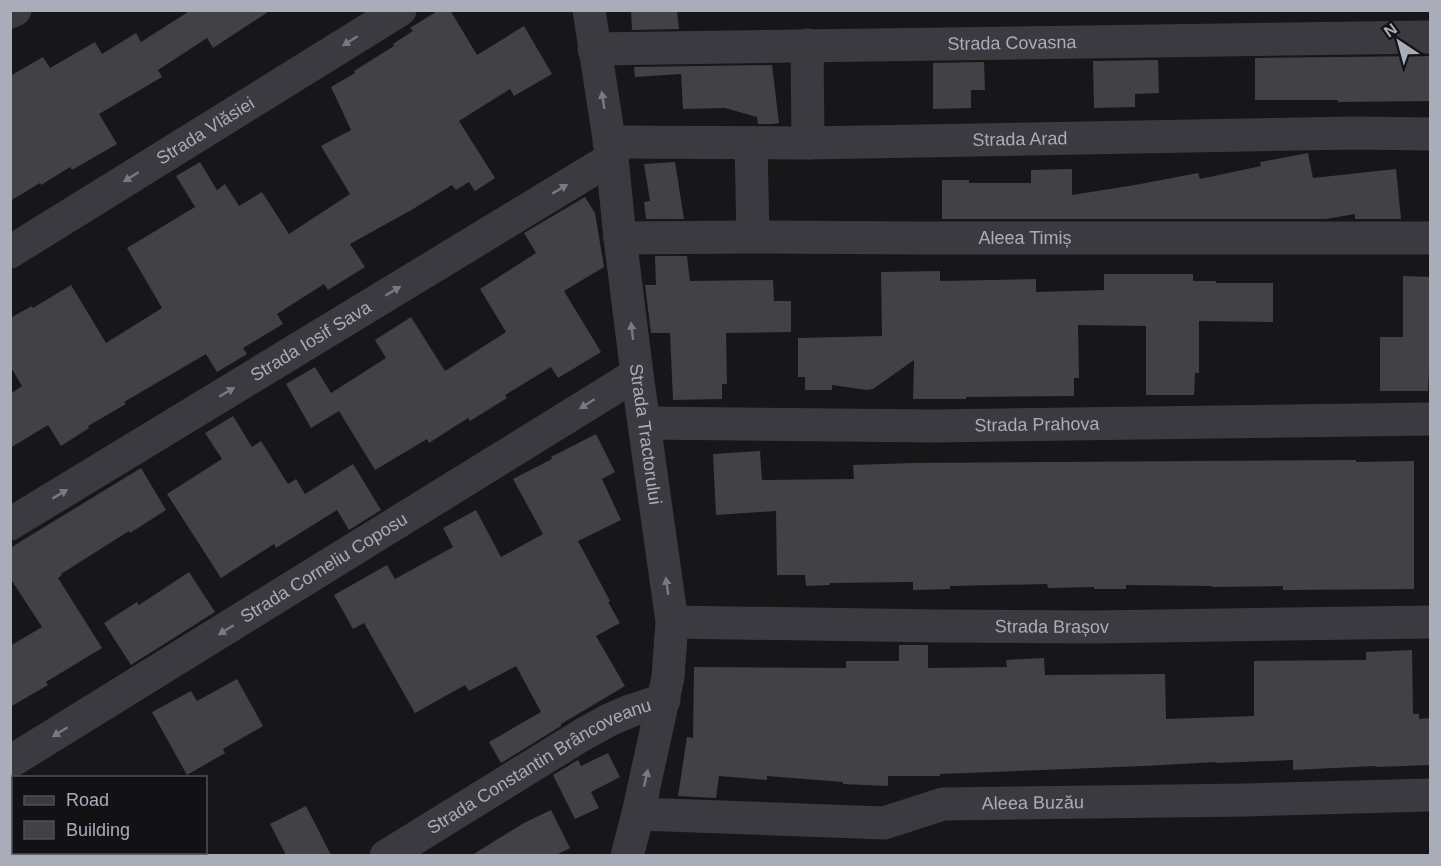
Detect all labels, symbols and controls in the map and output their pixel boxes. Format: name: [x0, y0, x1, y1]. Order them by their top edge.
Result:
north arrow: [1369, 12, 1429, 72]
text: N: [1381, 20, 1400, 41]
street label: Strada Covasna: [947, 32, 1078, 54]
one-way arrow: [342, 36, 358, 47]
one-way arrow: [598, 90, 607, 109]
street label: Strada Vlăsiei: [153, 93, 258, 169]
street label: Strada Arad: [972, 128, 1068, 150]
one-way arrow: [123, 172, 139, 183]
one-way arrow: [552, 184, 568, 195]
street label: Aleea Timiș: [978, 228, 1072, 248]
one-way arrow: [385, 285, 402, 296]
street label: Strada Iosif Sava: [247, 296, 375, 385]
one-way arrow: [627, 321, 636, 340]
street label: Strada Tractorului: [626, 363, 665, 506]
one-way arrow: [219, 387, 235, 398]
one-way arrow: [579, 399, 595, 410]
street label: Strada Prahova: [974, 414, 1101, 435]
one-way arrow: [52, 488, 68, 499]
street label: Strada Corneliu Coposu: [237, 509, 411, 627]
one-way arrow: [662, 577, 671, 596]
street label: Strada Brașov: [995, 616, 1109, 637]
one-way arrow: [217, 624, 234, 635]
street label: Strada Constantin Brâncoveanu: [424, 695, 654, 838]
one-way arrow: [52, 727, 68, 738]
one-way arrow: [642, 769, 651, 788]
legend: [12, 776, 207, 854]
text: Road: [66, 790, 109, 810]
street label: Aleea Buzău: [982, 792, 1084, 813]
text: Building: [66, 820, 130, 840]

